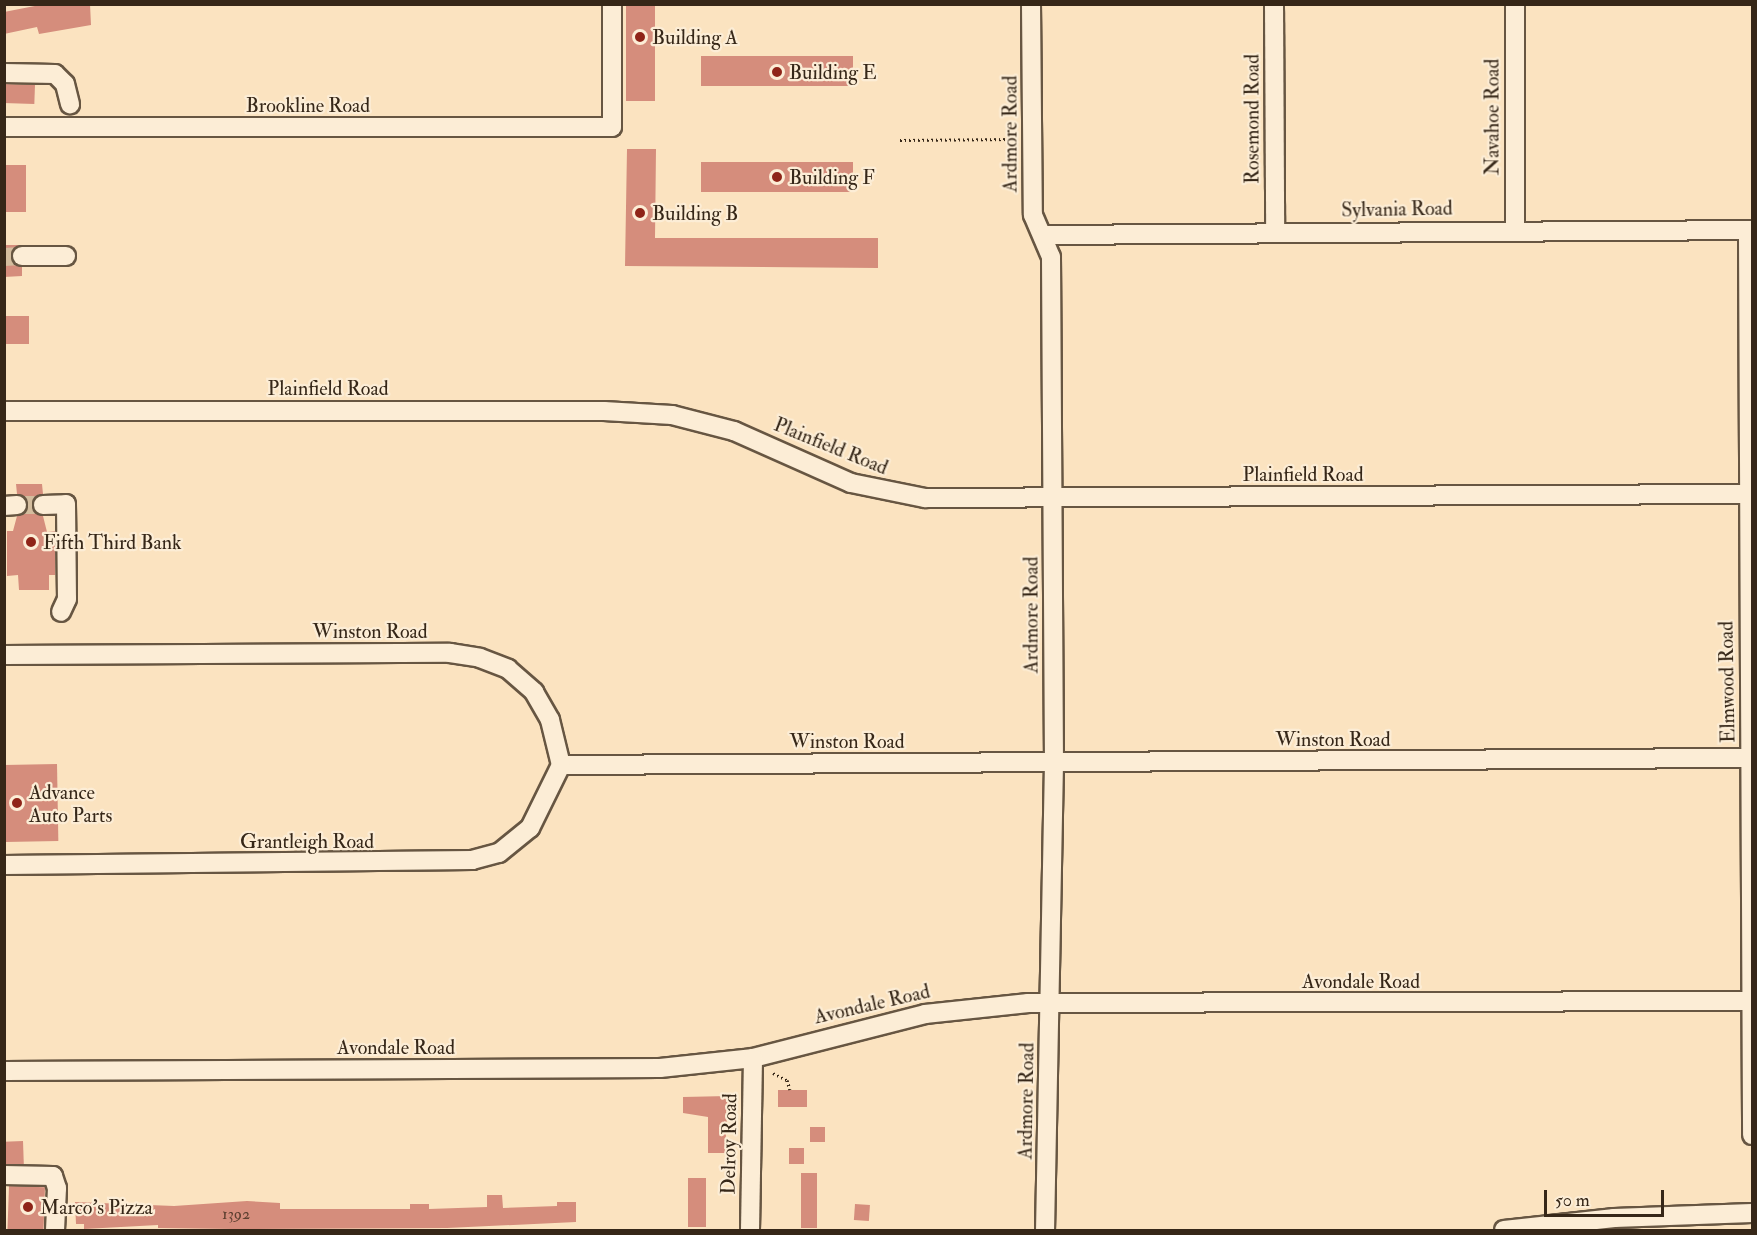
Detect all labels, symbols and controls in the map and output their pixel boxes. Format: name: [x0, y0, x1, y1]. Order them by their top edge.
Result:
place label: Building A: [652, 25, 738, 49]
marker: Building A: [633, 30, 647, 44]
street label: Rosemond Road: [1240, 54, 1264, 184]
street label: Navahoe Road: [1480, 59, 1504, 175]
place label: Building E: [789, 60, 877, 84]
marker: Building E: [770, 65, 784, 79]
street label: Ardmore Road: [998, 76, 1022, 192]
street label: Brookline Road: [246, 93, 370, 117]
place label: Building F: [789, 165, 875, 189]
marker: Building F: [770, 170, 784, 184]
street label: Sylvania Road: [1341, 196, 1453, 222]
place label: Building B: [652, 201, 738, 225]
marker: Building B: [633, 206, 647, 220]
street label: Plainfield Road: [268, 376, 388, 400]
street label: Plainfield Road: [770, 412, 892, 480]
street label: Plainfield Road: [1243, 462, 1363, 486]
place label: Fifth Third Bank: [43, 530, 182, 554]
marker: Fifth Third Bank: [24, 535, 38, 549]
street label: Ardmore Road: [1019, 557, 1043, 673]
street label: Winston Road: [312, 619, 428, 643]
street label: Elmwood Road: [1714, 621, 1740, 743]
street label: Winston Road: [1275, 727, 1391, 751]
street label: Winston Road: [789, 729, 905, 753]
place label: Advance Auto Parts: [29, 780, 112, 827]
marker: Advance Auto Parts: [10, 796, 24, 810]
street label: Grantleigh Road: [240, 829, 374, 853]
street label: Avondale Road: [1302, 969, 1420, 993]
street label: Avondale Road: [812, 979, 932, 1029]
street label: Avondale Road: [337, 1035, 455, 1059]
street label: Ardmore Road: [1013, 1042, 1039, 1160]
street label: Delroy Road: [716, 1093, 742, 1195]
scale bar: [1547, 1178, 1667, 1216]
text: 50 m: [1555, 1189, 1590, 1212]
place label: Marco's Pizza: [40, 1195, 153, 1219]
marker: Marco's Pizza: [21, 1200, 35, 1214]
house number: 1392: [222, 1204, 250, 1224]

